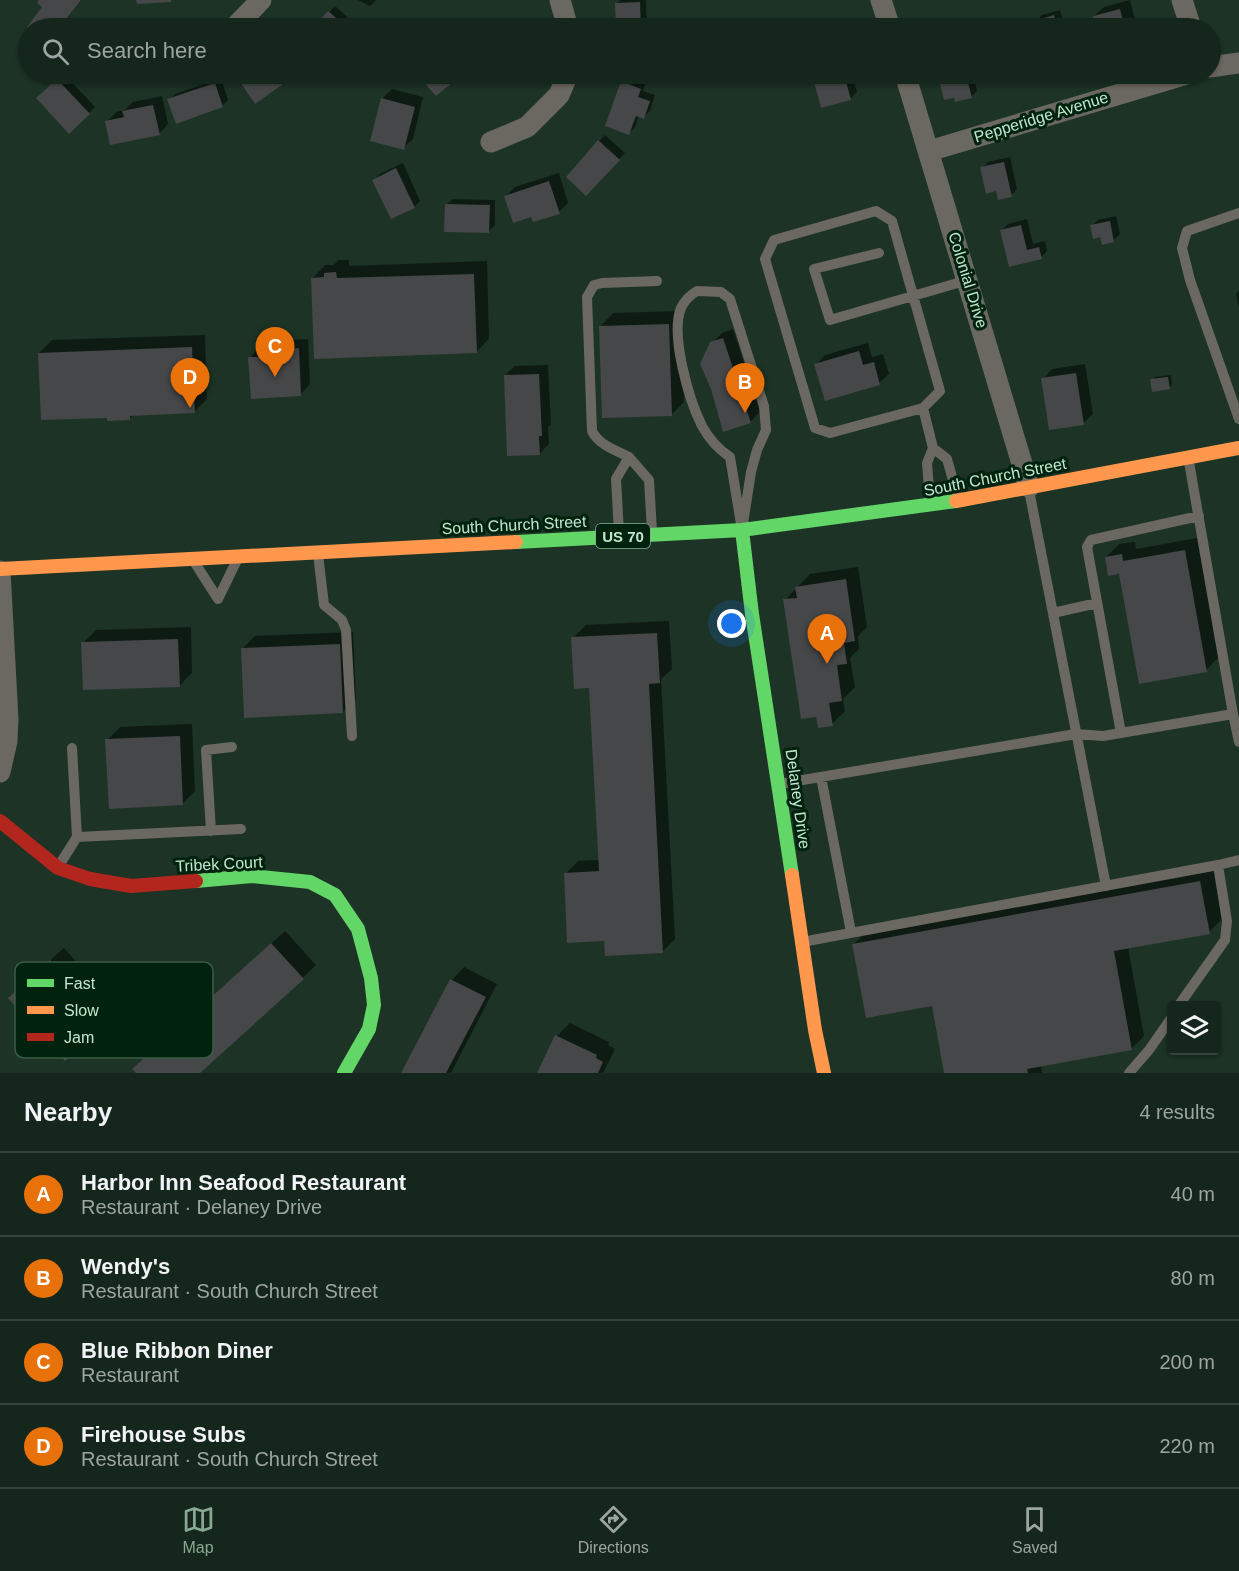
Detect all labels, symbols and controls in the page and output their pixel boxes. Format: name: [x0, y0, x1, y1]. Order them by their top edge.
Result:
search box: [18, 18, 1221, 84]
icon: search: [39, 35, 72, 68]
text: Search here: [87, 38, 207, 63]
street label: Pepperidge Avenue: [972, 88, 1110, 146]
street label: Colonial Drive: [945, 230, 991, 330]
pin: C: [256, 328, 294, 377]
pin: D: [170, 358, 210, 408]
pin: B: [726, 364, 764, 413]
street label: South Church Street: [922, 455, 1068, 499]
street label: South Church Street: [441, 513, 587, 537]
road number: US 70: [596, 524, 650, 548]
your location: [717, 609, 746, 638]
pin: A: [808, 614, 846, 664]
street label: Delaney Drive: [783, 748, 813, 850]
street label: Tribek Court: [175, 853, 264, 875]
legend: [15, 962, 213, 1058]
text: Fast: [64, 975, 96, 992]
map controls: [1167, 1001, 1221, 1055]
button: layers: [1167, 1001, 1221, 1055]
text: Slow: [64, 1002, 99, 1019]
text: Jam: [64, 1029, 94, 1046]
text: Nearby: [24, 1097, 112, 1127]
text: 4 results: [1139, 1101, 1215, 1123]
text: Harbor Inn Seafood Restaurant: [81, 1170, 406, 1195]
text: A: [36, 1183, 51, 1205]
text: 40 m: [1171, 1183, 1215, 1205]
text: Restaurant · Delaney Drive: [81, 1196, 322, 1218]
text: Wendy's: [81, 1254, 170, 1279]
text: B: [36, 1267, 51, 1289]
text: 80 m: [1171, 1267, 1215, 1289]
text: Restaurant · South Church Street: [81, 1280, 378, 1302]
text: Blue Ribbon Diner: [81, 1338, 273, 1363]
text: C: [36, 1351, 51, 1373]
text: 200 m: [1159, 1351, 1215, 1373]
text: Restaurant: [81, 1364, 179, 1386]
text: Firehouse Subs: [81, 1422, 246, 1447]
text: D: [36, 1435, 51, 1457]
text: 220 m: [1159, 1435, 1215, 1457]
text: Restaurant · South Church Street: [81, 1448, 378, 1470]
tab: Map: [182, 1503, 215, 1557]
tab: Directions: [578, 1503, 649, 1557]
tab: Saved: [1012, 1503, 1057, 1557]

